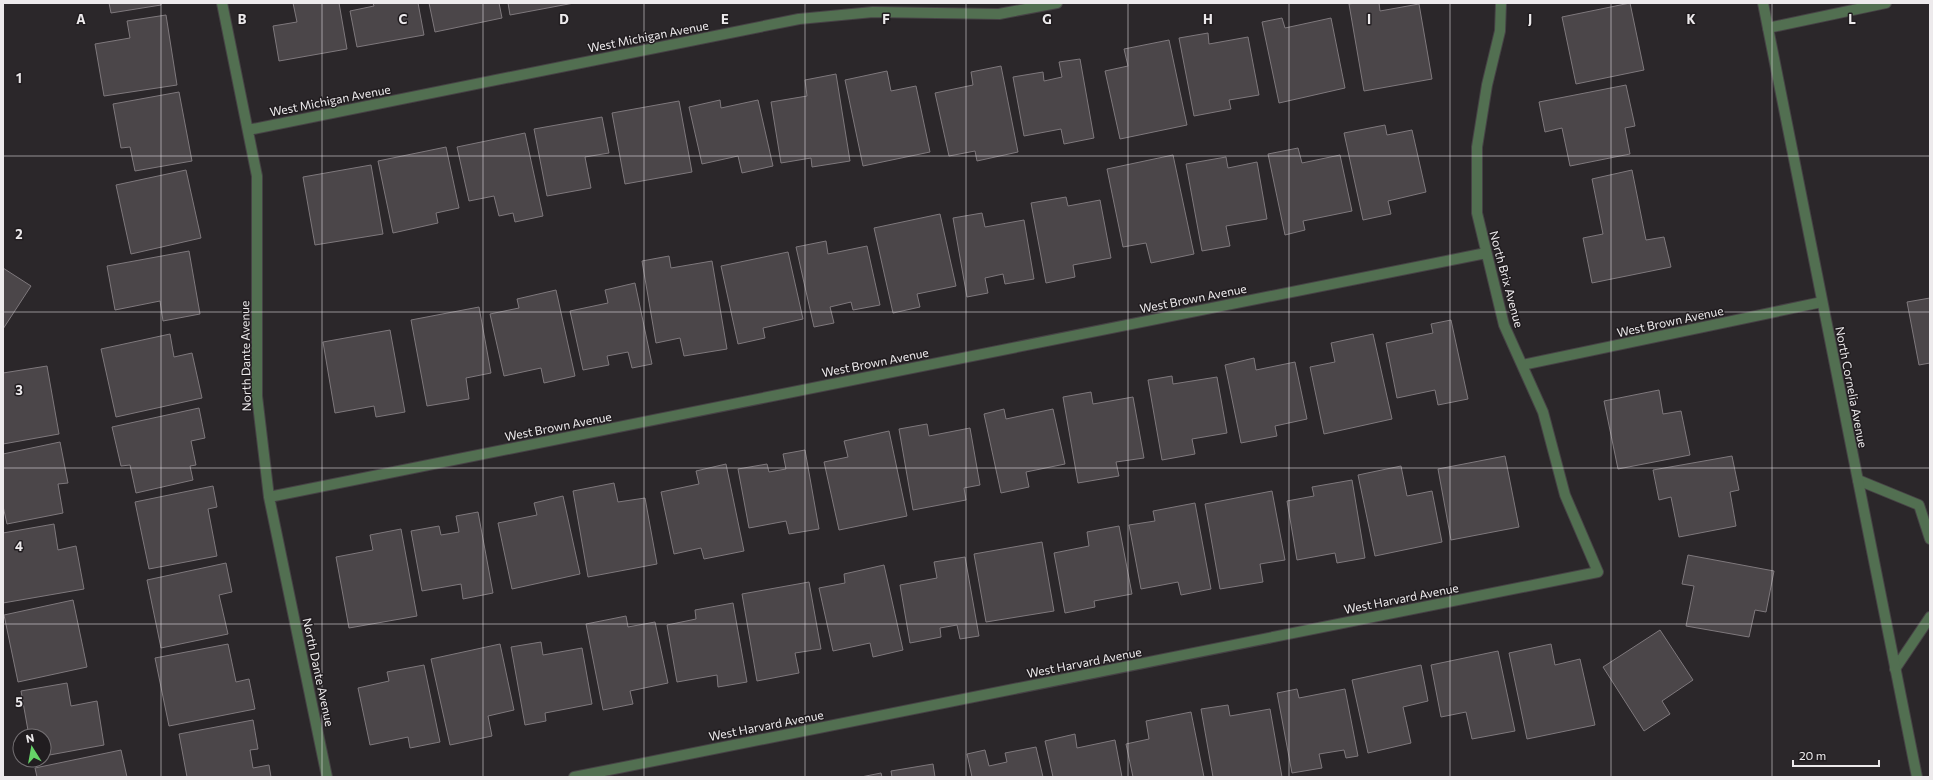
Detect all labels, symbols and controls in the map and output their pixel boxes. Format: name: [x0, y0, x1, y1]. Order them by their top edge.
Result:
text: A: [76, 11, 86, 27]
text: B: [238, 11, 247, 27]
text: C: [399, 11, 408, 27]
text: D: [559, 11, 569, 27]
text: E: [721, 11, 729, 27]
text: F: [882, 11, 890, 27]
text: G: [1042, 11, 1052, 27]
text: H: [1203, 11, 1213, 27]
text: I: [1367, 11, 1371, 27]
text: J: [1528, 11, 1532, 27]
text: K: [1686, 11, 1696, 27]
text: L: [1848, 11, 1856, 27]
street label: West Michigan Avenue: [586, 17, 710, 55]
text: 1: [16, 70, 22, 86]
street label: West Michigan Avenue: [268, 81, 392, 119]
text: 2: [15, 226, 23, 242]
street label: North Brix Avenue: [1487, 229, 1527, 329]
street label: West Brown Avenue: [1138, 281, 1248, 315]
street label: North Dante Avenue: [237, 301, 253, 411]
street label: West Brown Avenue: [1616, 303, 1724, 339]
street label: North Cornelia Avenue: [1833, 325, 1871, 449]
street label: West Brown Avenue: [820, 345, 930, 379]
text: 3: [15, 382, 23, 398]
street label: West Brown Avenue: [503, 409, 613, 443]
text: 4: [15, 538, 23, 554]
street label: West Harvard Avenue: [1342, 580, 1460, 616]
street label: North Dante Avenue: [301, 616, 337, 728]
street label: West Harvard Avenue: [1025, 644, 1143, 680]
text: 5: [15, 694, 23, 710]
street label: West Harvard Avenue: [707, 707, 825, 743]
north arrow: [12, 728, 52, 768]
text: N: [25, 731, 35, 745]
scale bar: [1793, 742, 1879, 768]
text: 20 m: [1799, 748, 1826, 762]

